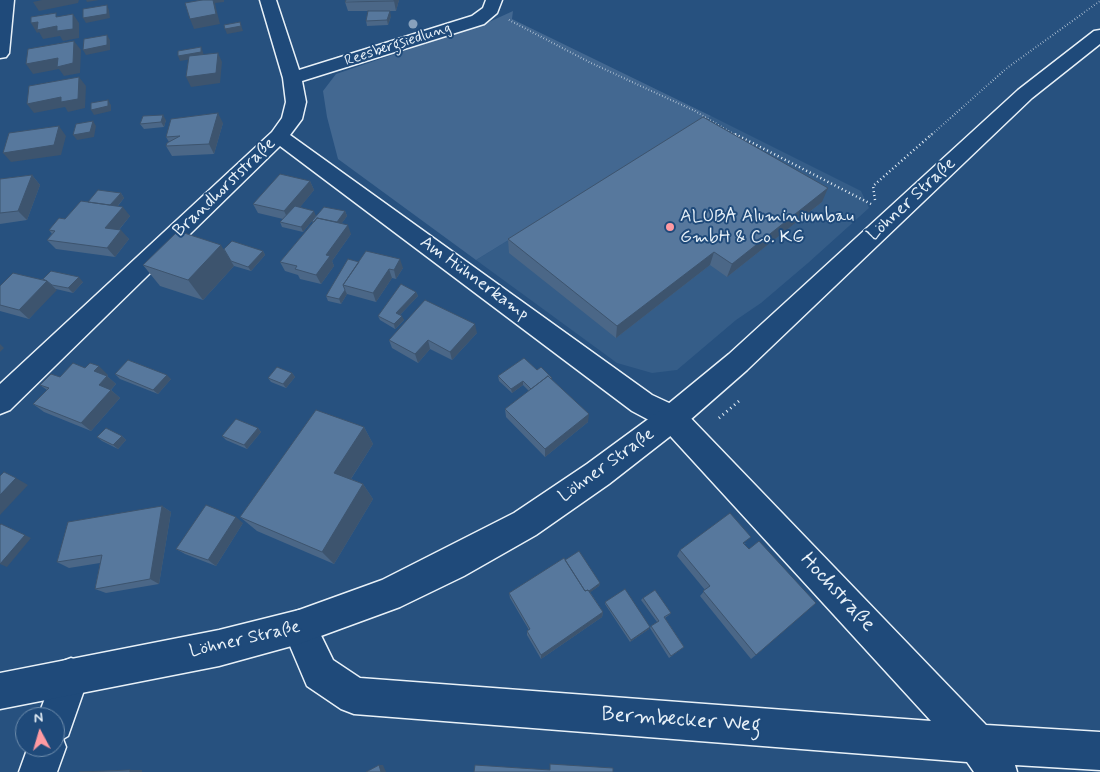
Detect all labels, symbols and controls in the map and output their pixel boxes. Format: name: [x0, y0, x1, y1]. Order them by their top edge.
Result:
street label: Reesbergsiedlung: [343, 19, 453, 71]
street label: Brandhorststraße: [169, 134, 281, 242]
street label: Löhner Straße: [863, 154, 961, 246]
place label: ALUBA Aluminiumbau GmbH & Co. KG: [680, 206, 854, 248]
marker: ALUBA Aluminiumbau GmbH & Co. KG: [664, 221, 676, 233]
street label: Am Hühnerkamp: [415, 232, 533, 326]
street label: Löhner Straße: [555, 424, 659, 508]
street label: Hochstraße: [794, 548, 880, 638]
street label: Löhner Straße: [187, 617, 303, 663]
street label: Bermbecker Weg: [600, 703, 762, 739]
north arrow: [15, 707, 65, 757]
text: N: [33, 709, 44, 728]

